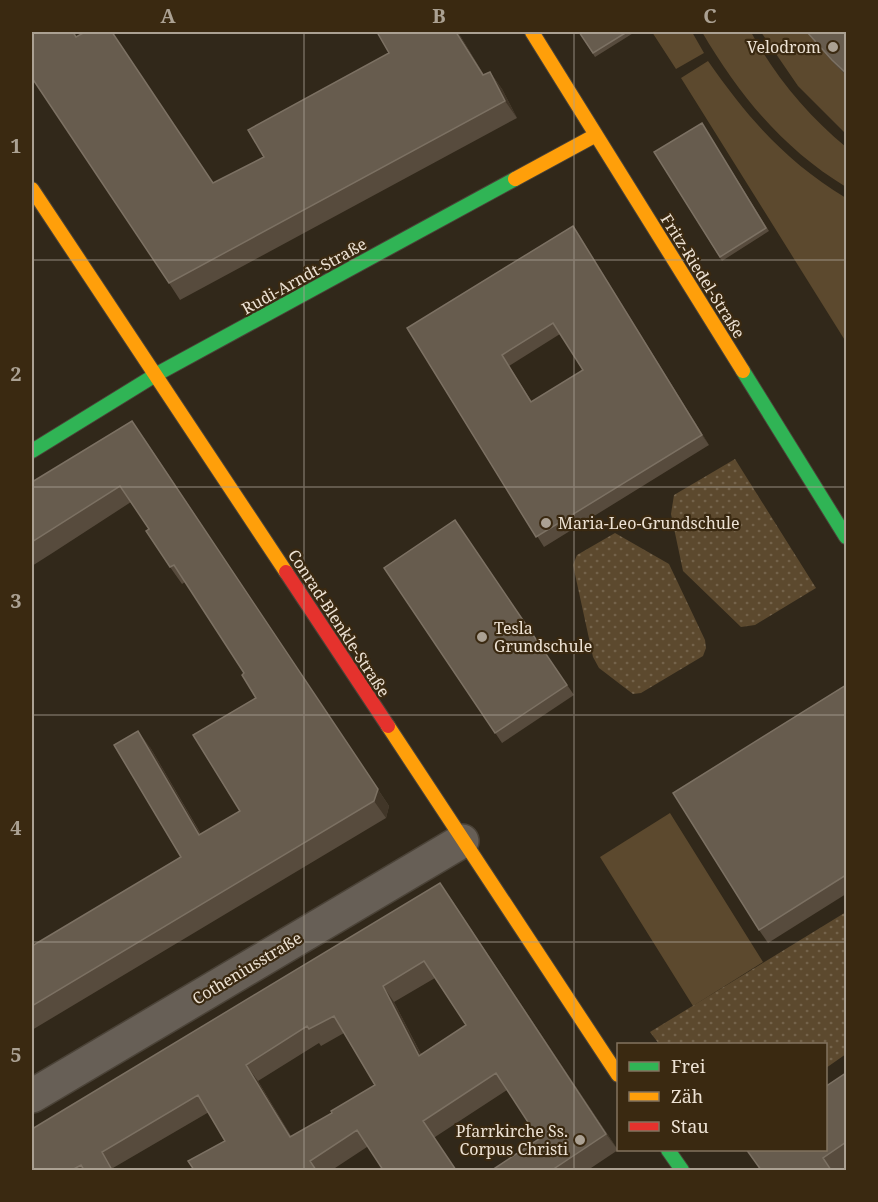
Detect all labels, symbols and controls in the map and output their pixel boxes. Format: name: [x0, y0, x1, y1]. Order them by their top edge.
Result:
text: A: [160, 2, 176, 29]
text: B: [432, 2, 446, 29]
text: C: [703, 2, 717, 29]
place label: Velodrom: [747, 36, 821, 58]
marker: Velodrom: [826, 40, 840, 54]
text: 1: [10, 132, 22, 159]
street label: Fritz-Riedel-Straße: [656, 210, 750, 342]
street label: Rudi-Arndt-Straße: [238, 233, 370, 319]
text: 2: [10, 360, 22, 387]
place label: Maria-Leo-Grundschule: [558, 512, 740, 534]
marker: Maria-Leo-Grundschule: [539, 516, 553, 530]
street label: Conrad-Blenkle-Straße: [283, 545, 395, 701]
text: 3: [10, 587, 22, 614]
place label: Tesla Grundschule: [494, 617, 592, 657]
marker: Tesla Grundschule: [475, 630, 489, 644]
text: 4: [10, 814, 22, 841]
street label: Cotheniusstraße: [188, 927, 306, 1009]
text: 5: [10, 1041, 22, 1068]
legend: [617, 1043, 827, 1151]
text: Frei: [671, 1054, 706, 1078]
text: Zäh: [671, 1084, 703, 1108]
text: Stau: [671, 1114, 709, 1138]
place label: Pfarrkirche Ss. Corpus Christi: [456, 1120, 568, 1160]
marker: Pfarrkirche Ss. Corpus Christi: [573, 1133, 587, 1147]

